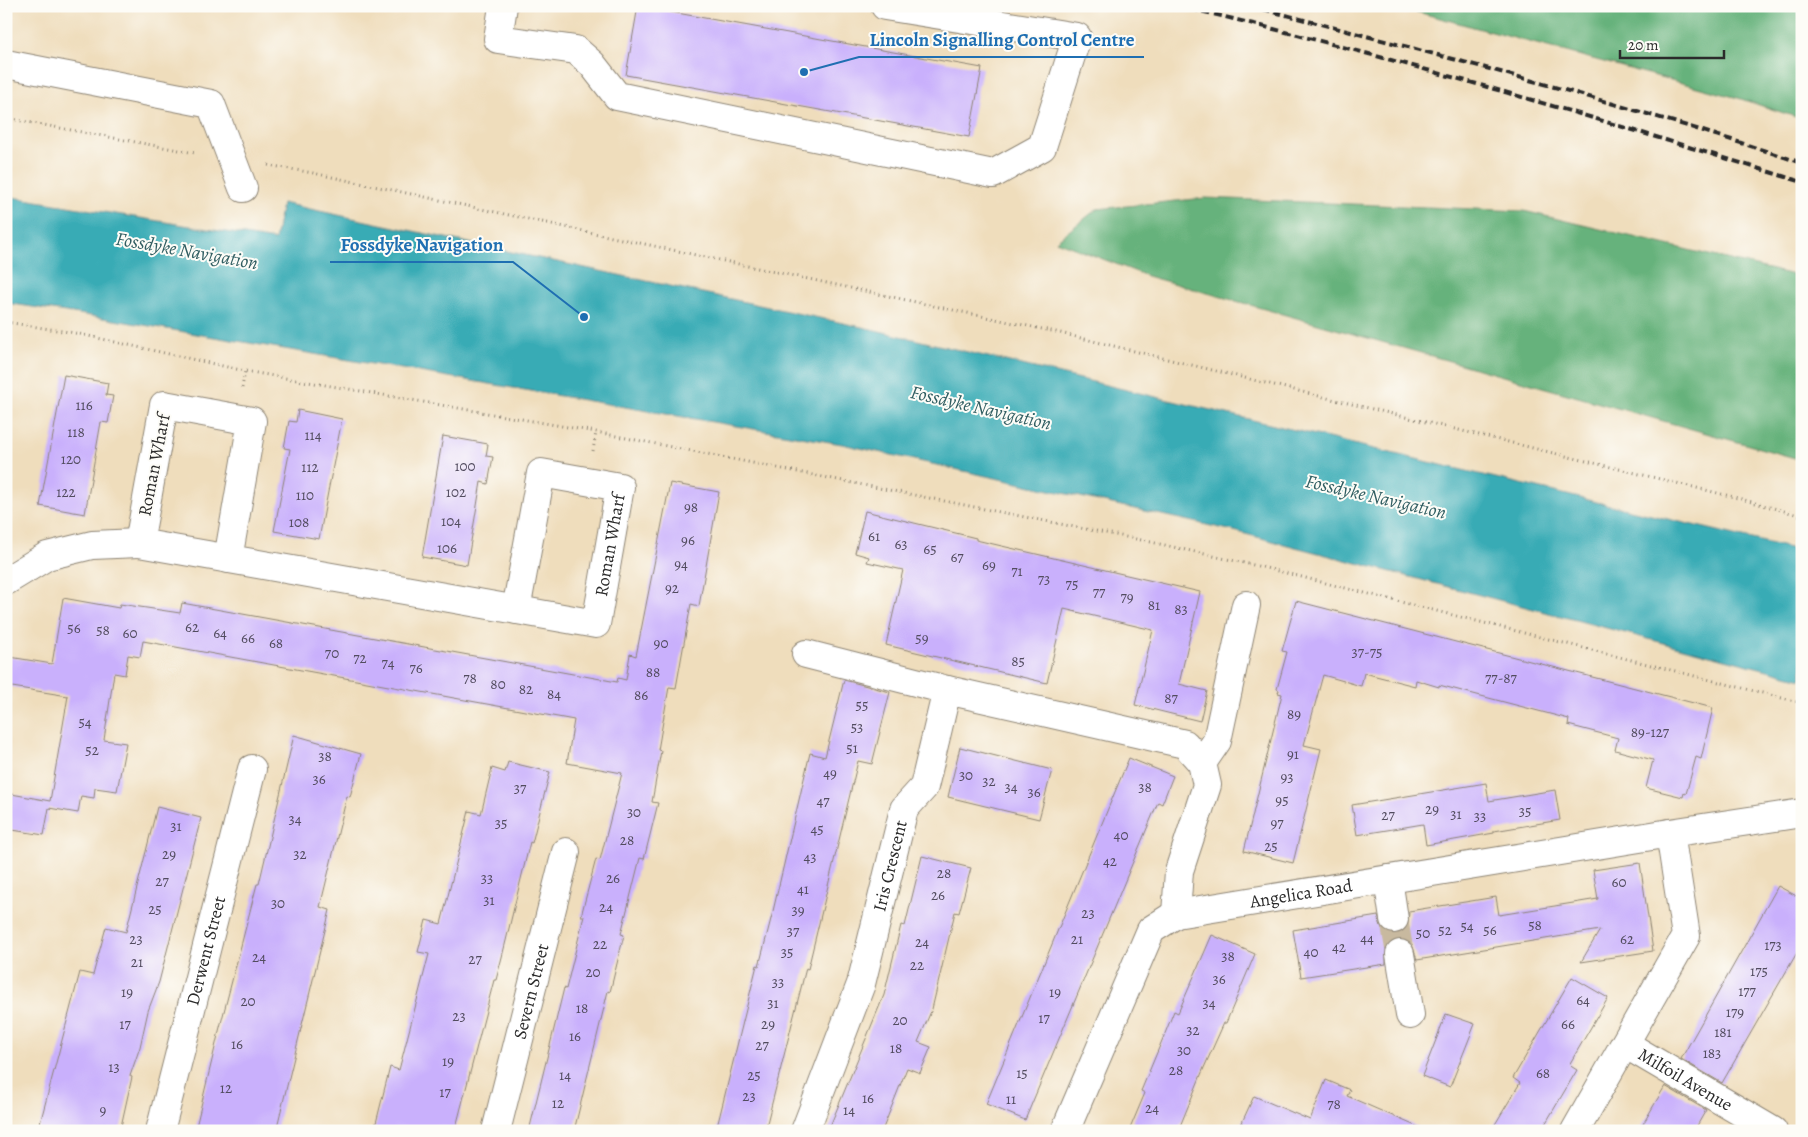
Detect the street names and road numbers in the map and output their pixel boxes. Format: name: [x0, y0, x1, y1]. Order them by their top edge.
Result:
street label: Roman Wharf: [132, 409, 176, 518]
street label: Roman Wharf: [589, 489, 631, 598]
street label: Iris Crescent: [867, 818, 913, 914]
street label: Angelica Road: [1247, 873, 1354, 914]
street label: Derwent Street: [180, 893, 231, 1008]
street label: Severn Street: [508, 941, 555, 1042]
street label: Milfoil Avenue: [1634, 1042, 1737, 1117]

